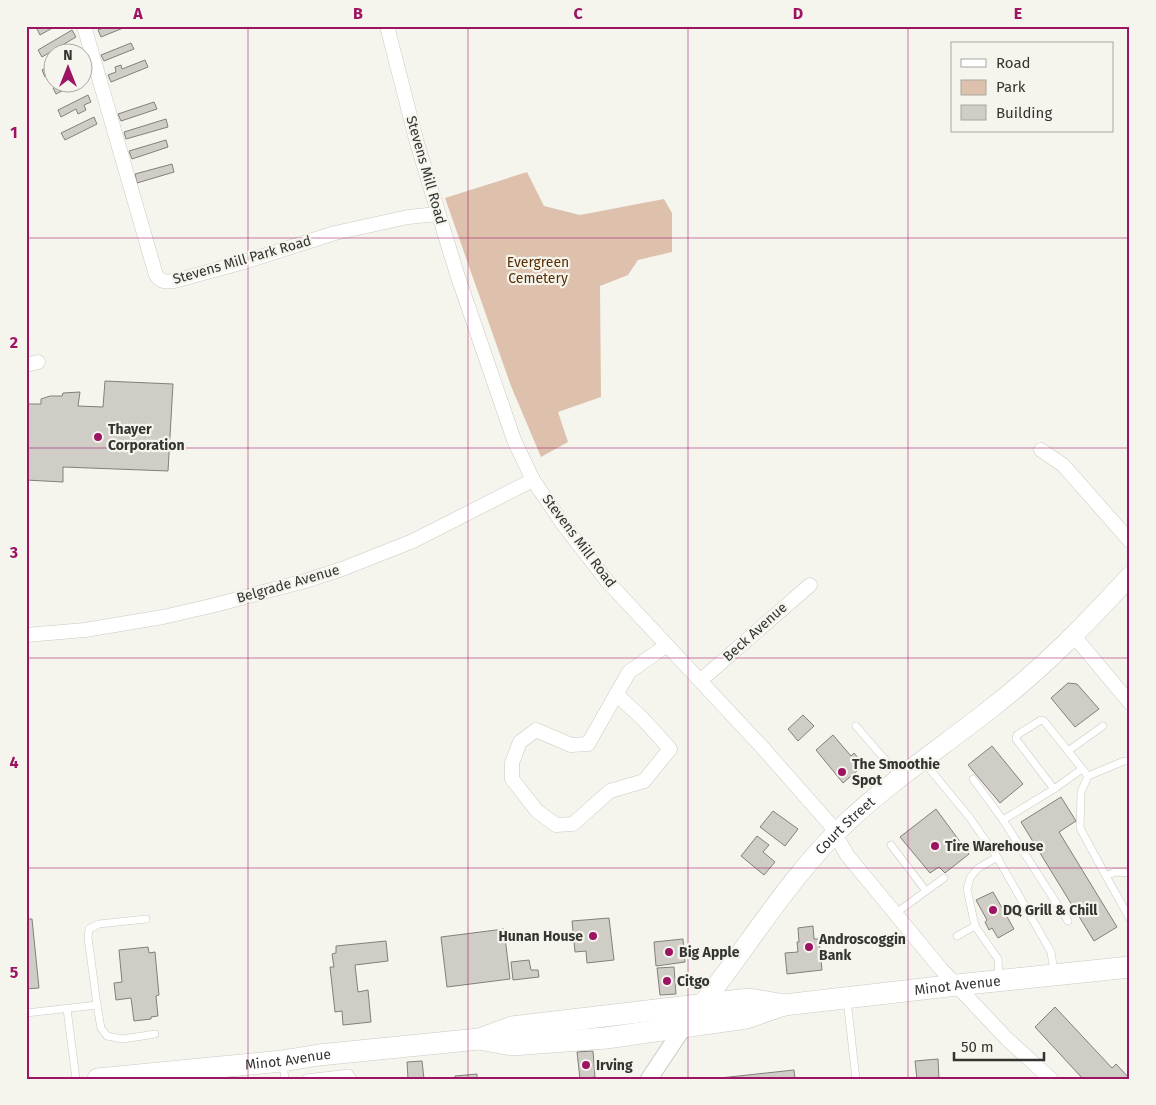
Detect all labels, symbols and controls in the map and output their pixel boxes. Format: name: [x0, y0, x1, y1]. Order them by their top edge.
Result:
text: A: [132, 4, 143, 23]
text: B: [353, 4, 363, 23]
text: C: [573, 4, 583, 23]
text: D: [793, 4, 803, 23]
text: E: [1014, 4, 1022, 23]
north arrow: [42, 42, 92, 92]
legend: [951, 42, 1114, 132]
text: N: [63, 47, 73, 64]
text: Road: [996, 54, 1031, 72]
text: Park: [996, 78, 1026, 96]
text: Building: [996, 104, 1052, 122]
street label: Stevens Mill Road: [402, 114, 450, 226]
text: 1: [10, 123, 18, 142]
street label: Stevens Mill Park Road: [171, 232, 313, 288]
park label: Evergreen Cemetery: [507, 254, 569, 287]
text: 2: [10, 333, 18, 352]
place label: Thayer Corporation: [108, 421, 185, 454]
marker: Thayer Corporation: [92, 431, 104, 443]
street label: Stevens Mill Road: [539, 491, 619, 591]
text: 3: [9, 543, 18, 562]
street label: Belgrade Avenue: [235, 561, 341, 607]
street label: Beck Avenue: [720, 599, 790, 665]
text: 4: [9, 753, 19, 772]
place label: The Smoothie Spot: [852, 756, 940, 789]
marker: The Smoothie Spot: [836, 766, 848, 778]
street label: Court Street: [811, 792, 879, 858]
place label: Tire Warehouse: [945, 838, 1044, 855]
marker: Tire Warehouse: [929, 840, 941, 852]
place label: DQ Grill & Chill: [1003, 902, 1098, 919]
marker: DQ Grill & Chill: [987, 904, 999, 916]
place label: Hunan House: [499, 928, 583, 945]
marker: Hunan House: [587, 930, 599, 942]
place label: Androscoggin Bank: [818, 931, 906, 964]
marker: Androscoggin Bank: [803, 941, 815, 953]
place label: Big Apple: [679, 944, 740, 961]
marker: Big Apple: [663, 946, 675, 958]
text: 5: [10, 963, 19, 982]
street label: Minot Avenue: [913, 972, 1001, 998]
place label: Citgo: [677, 973, 710, 990]
marker: Citgo: [661, 975, 673, 987]
scale bar: [954, 1030, 1044, 1062]
text: 50 m: [961, 1038, 994, 1056]
street label: Minot Avenue: [244, 1045, 332, 1073]
place label: Irving: [596, 1057, 633, 1074]
marker: Irving: [580, 1059, 592, 1071]

